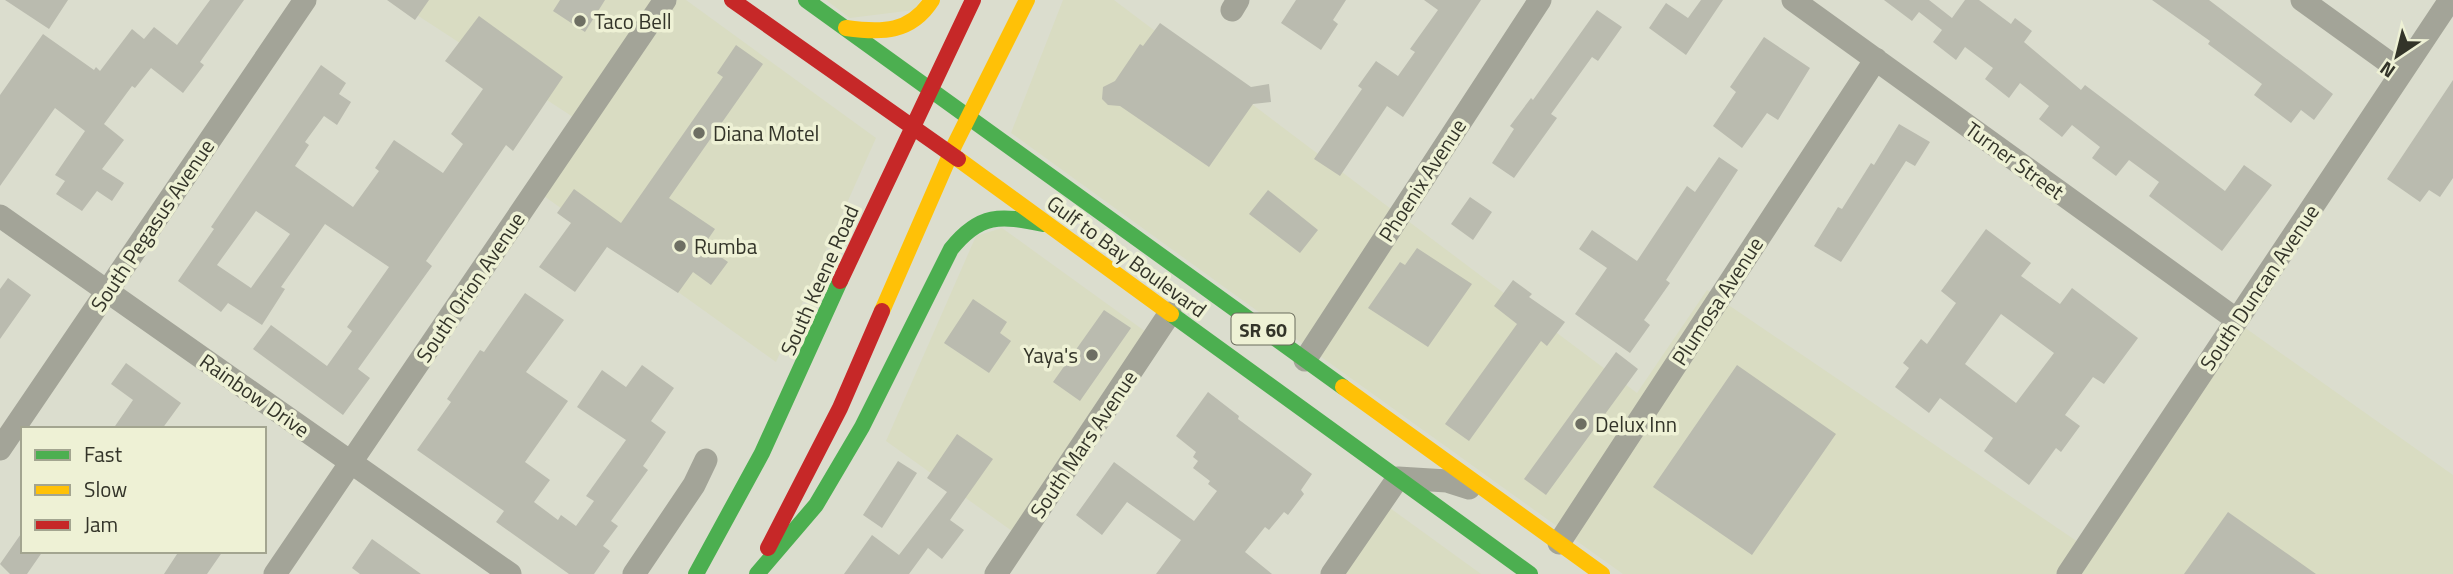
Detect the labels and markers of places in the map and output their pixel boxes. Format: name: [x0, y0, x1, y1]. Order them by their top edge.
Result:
place label: Taco Bell: [594, 5, 672, 37]
marker: Taco Bell: [572, 13, 588, 29]
place label: Diana Motel: [713, 117, 819, 149]
marker: Diana Motel: [691, 125, 707, 141]
place label: Rumba: [694, 230, 758, 262]
marker: Rumba: [672, 238, 688, 254]
place label: Yaya's: [1023, 339, 1078, 371]
marker: Yaya's: [1084, 347, 1100, 363]
place label: Delux Inn: [1595, 408, 1677, 440]
marker: Delux Inn: [1573, 416, 1589, 432]

